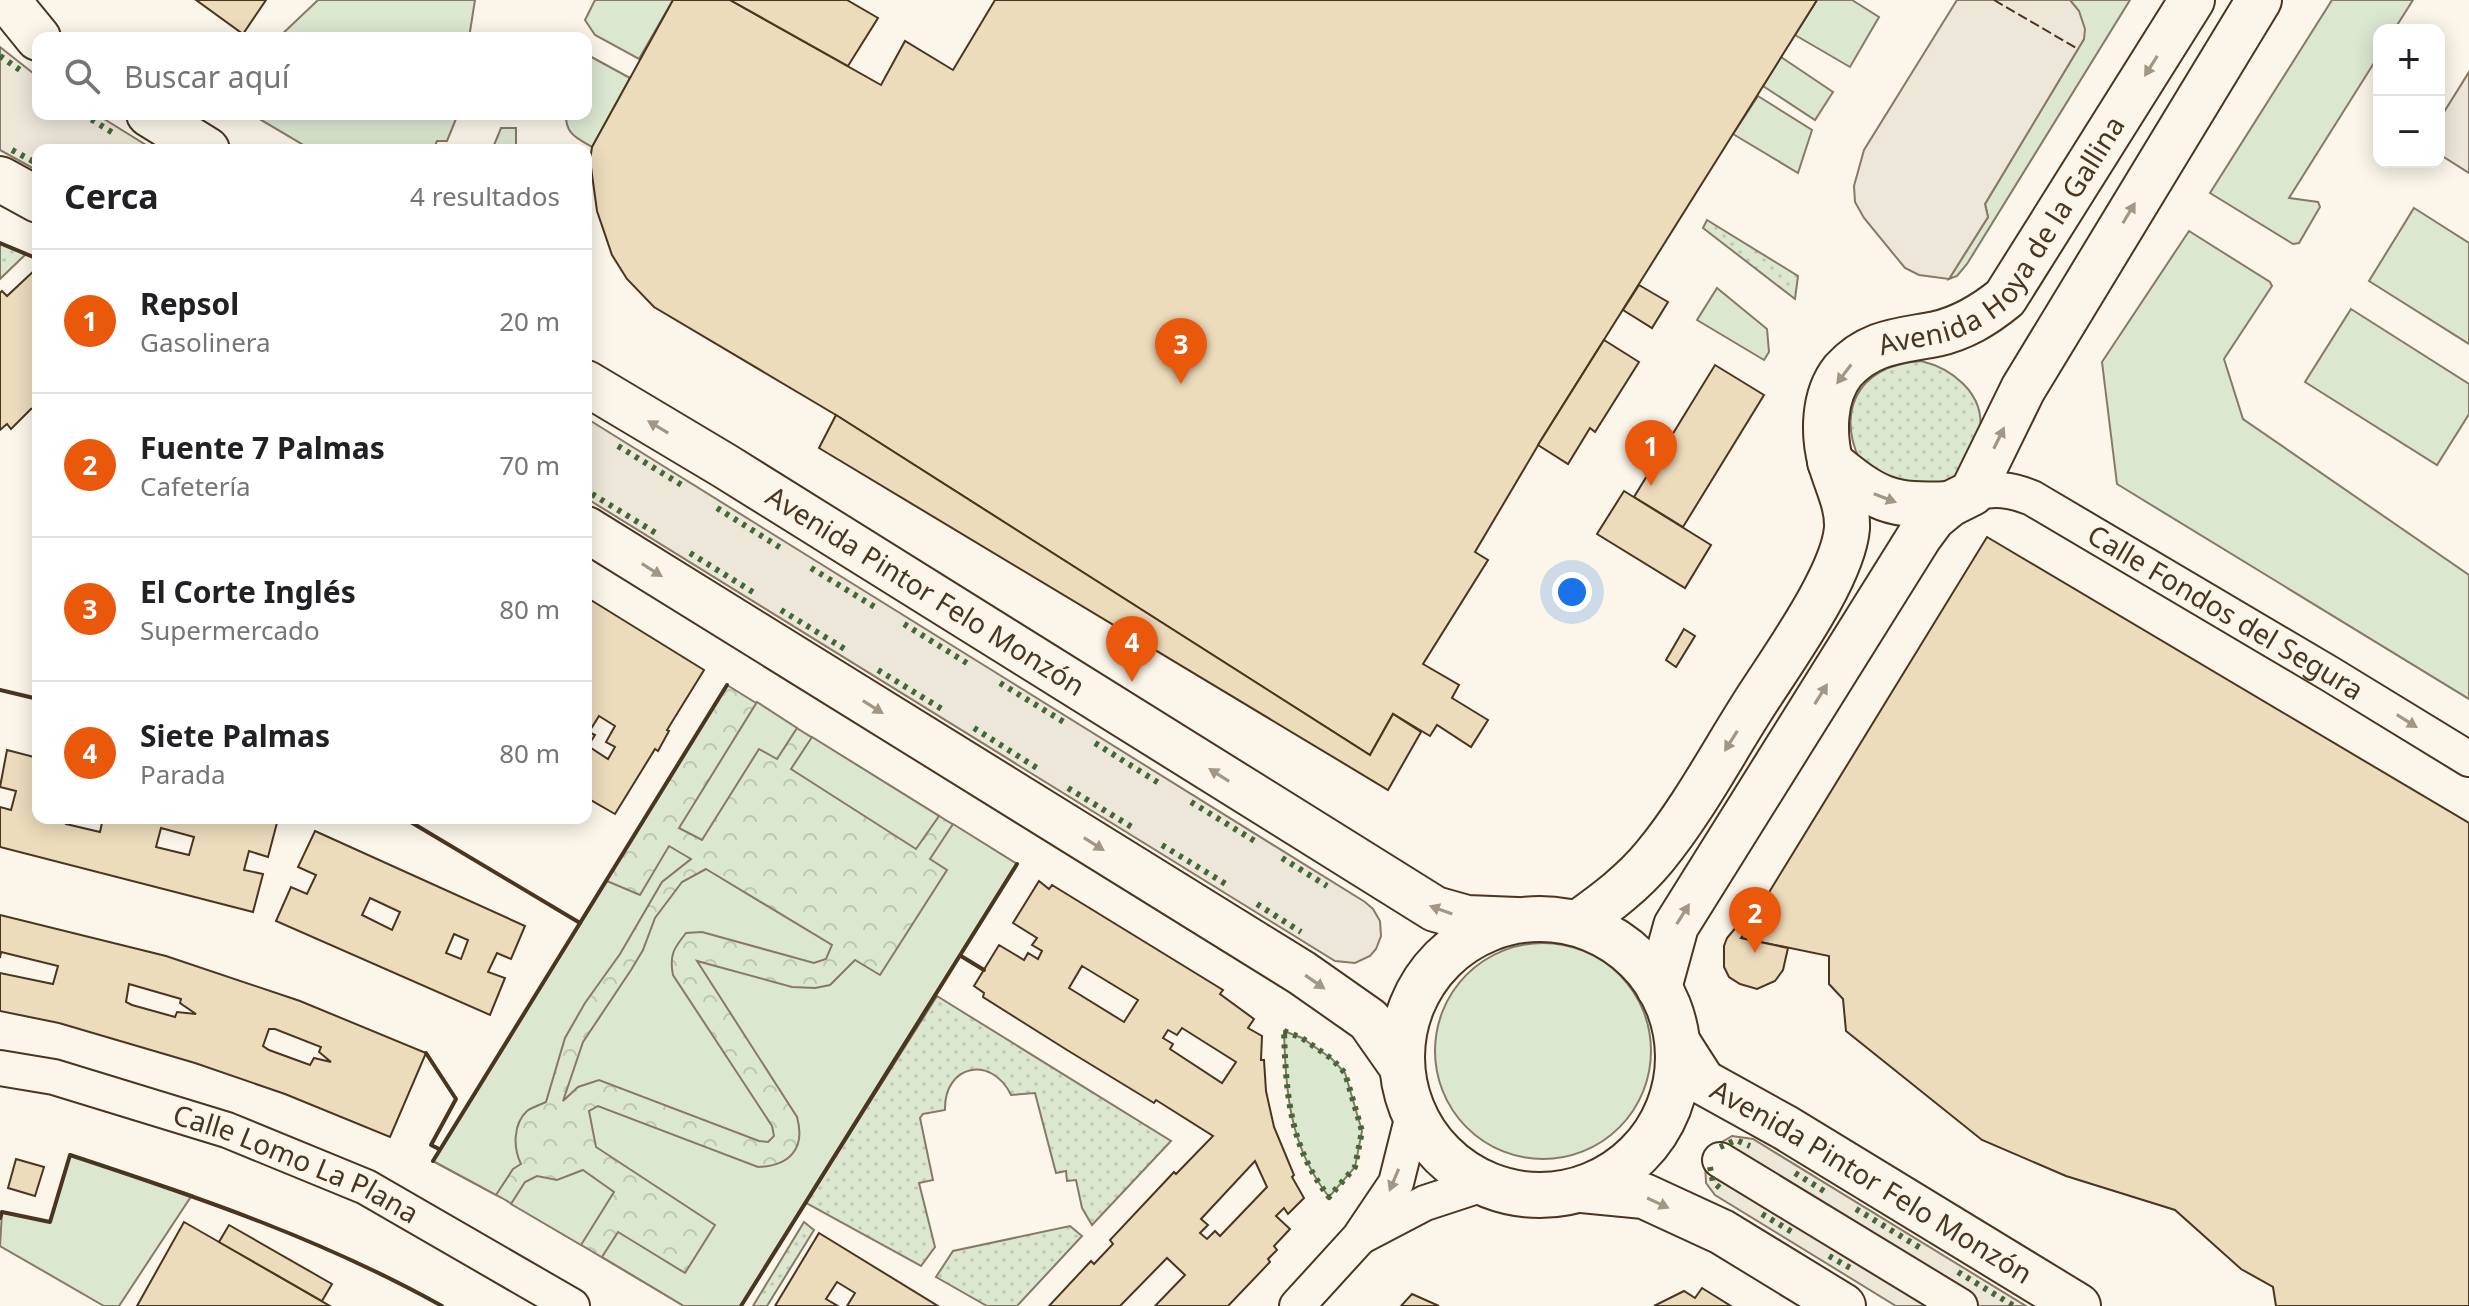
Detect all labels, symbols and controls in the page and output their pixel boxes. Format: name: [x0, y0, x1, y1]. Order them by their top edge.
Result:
map controls: [2373, 24, 2445, 168]
button: +: [2373, 24, 2445, 96]
search box: [32, 32, 592, 120]
icon: search: [60, 54, 104, 98]
one-way arrow: [2144, 55, 2158, 77]
text: Buscar aquí: [124, 56, 289, 97]
button: −: [2373, 96, 2445, 168]
street label: Avenida Hoya de la Gallina: [1873, 108, 2133, 363]
text: Cerca: [64, 173, 159, 219]
text: 4 resultados: [410, 178, 560, 214]
one-way arrow: [2122, 202, 2136, 224]
text: Repsol: [140, 283, 239, 324]
text: 1: [83, 303, 97, 339]
text: 20 m: [499, 303, 560, 339]
pin: 3: [1155, 318, 1207, 384]
text: Gasolinera: [140, 324, 271, 360]
one-way arrow: [1836, 363, 1852, 385]
one-way arrow: [647, 420, 669, 434]
pin: 1: [1625, 420, 1677, 486]
text: Fuente 7 Palmas: [140, 427, 385, 468]
one-way arrow: [1992, 427, 2006, 450]
text: 2: [83, 447, 97, 483]
text: 70 m: [499, 447, 560, 483]
text: Cafetería: [140, 468, 251, 504]
street label: Avenida Pintor Felo Monzón: [759, 476, 1092, 704]
one-way arrow: [1873, 492, 1897, 505]
street label: Calle Fondos del Segura: [2081, 515, 2371, 708]
one-way arrow: [641, 563, 663, 577]
text: El Corte Inglés: [140, 571, 356, 612]
your location: [1552, 572, 1592, 612]
text: 3: [83, 591, 97, 627]
text: 80 m: [499, 591, 560, 627]
text: Supermercado: [140, 612, 320, 648]
pin: 4: [1106, 616, 1158, 682]
one-way arrow: [1813, 683, 1828, 704]
one-way arrow: [862, 700, 884, 714]
one-way arrow: [2396, 714, 2418, 728]
text: Siete Palmas: [140, 715, 330, 756]
one-way arrow: [1724, 730, 1739, 751]
text: 4: [83, 735, 97, 771]
text: 80 m: [499, 735, 560, 771]
text: Parada: [140, 756, 226, 792]
one-way arrow: [1208, 769, 1230, 783]
one-way arrow: [1083, 837, 1105, 851]
pin: 2: [1729, 887, 1781, 953]
one-way arrow: [1429, 903, 1453, 916]
one-way arrow: [1676, 903, 1690, 925]
one-way arrow: [1304, 974, 1325, 989]
street label: Avenida Pintor Felo Monzón: [1704, 1070, 2040, 1292]
street label: Calle Lomo La Plana: [169, 1095, 426, 1232]
one-way arrow: [1388, 1168, 1401, 1192]
one-way arrow: [1646, 1196, 1669, 1210]

